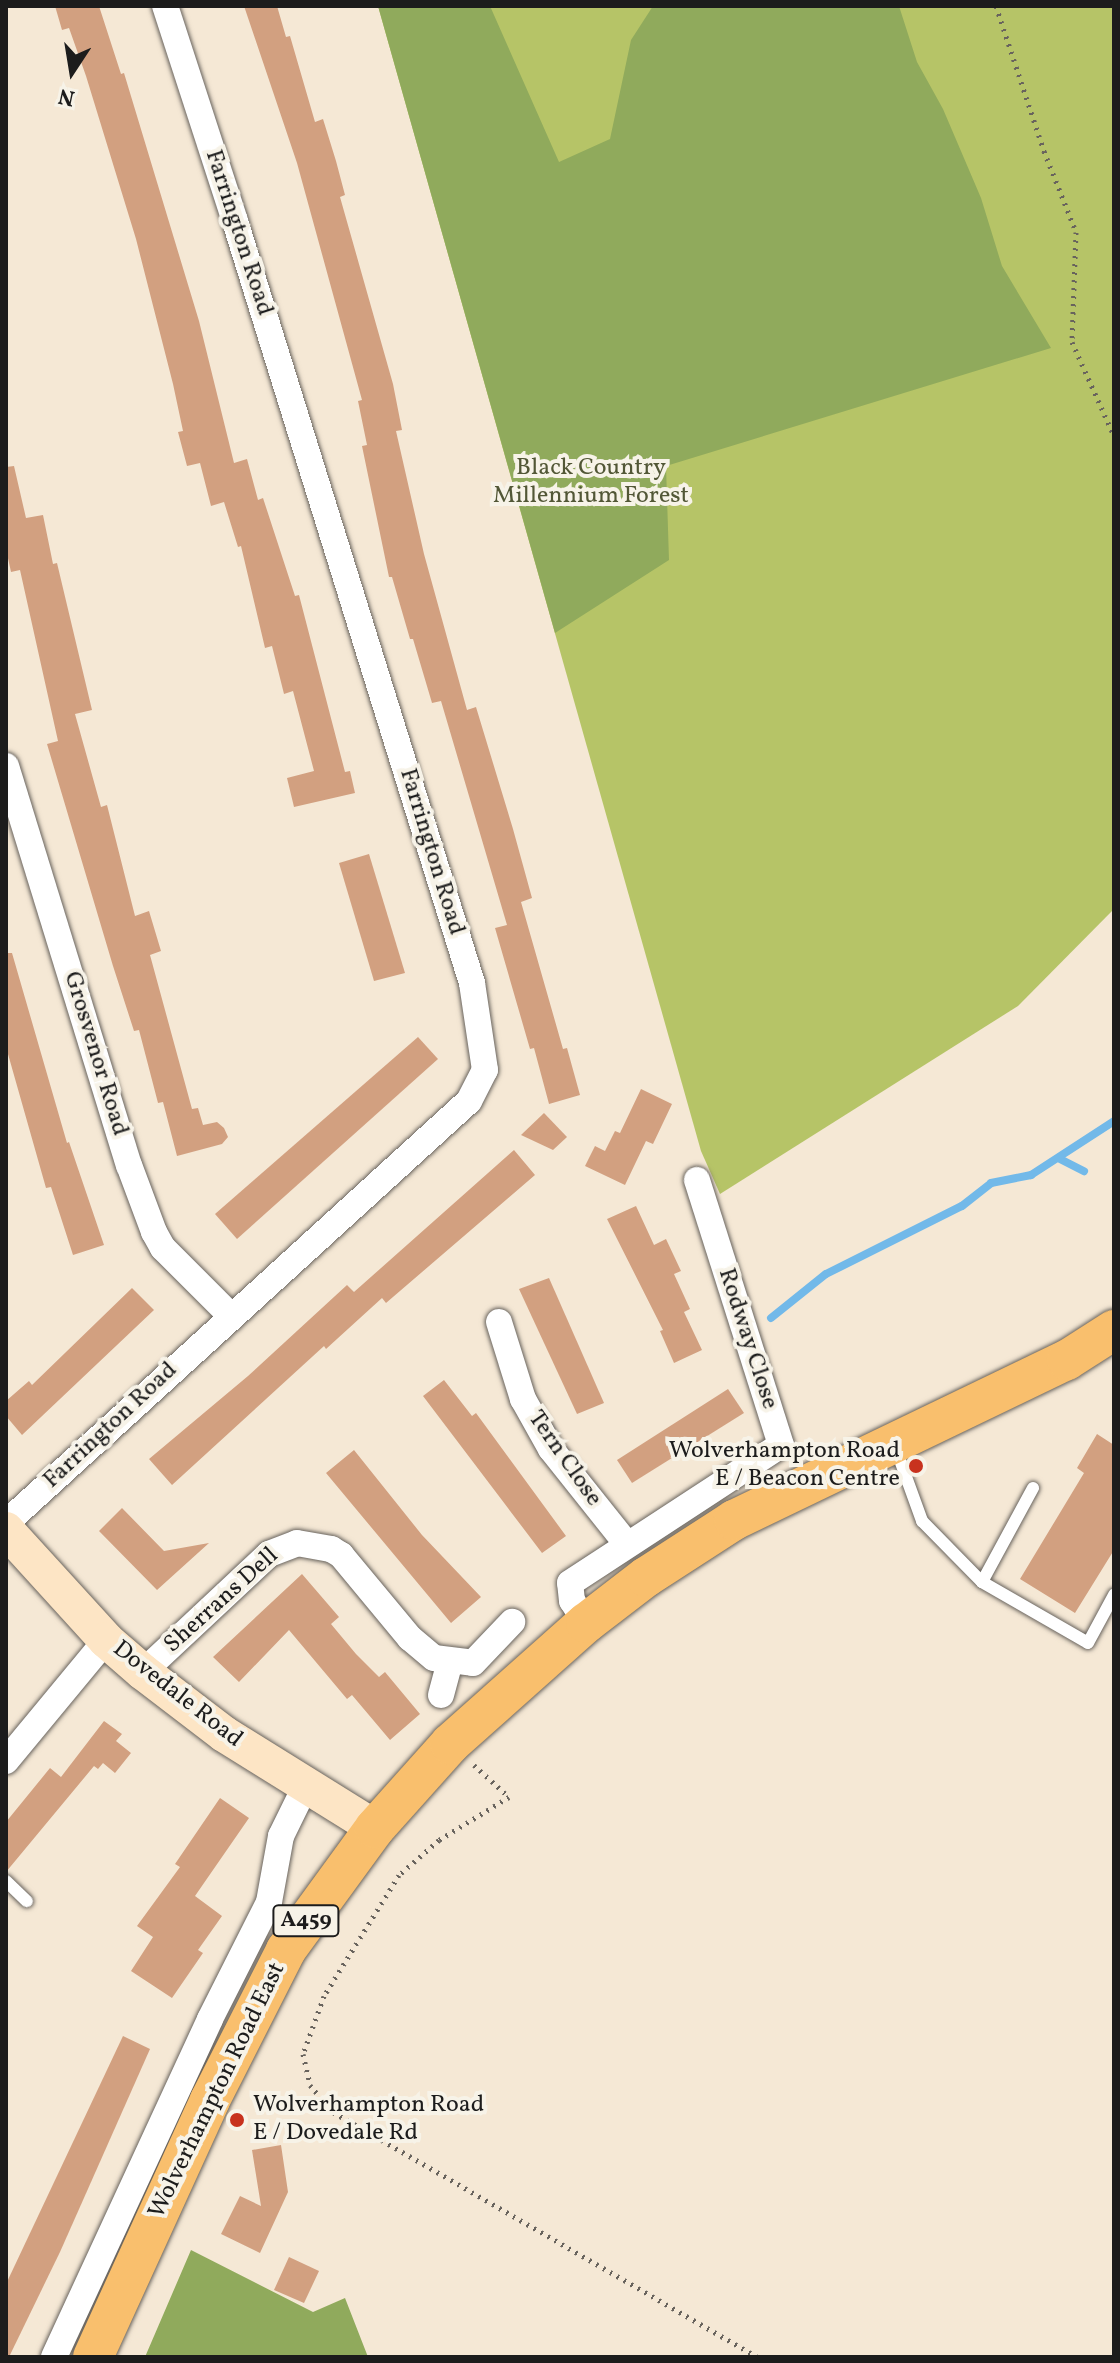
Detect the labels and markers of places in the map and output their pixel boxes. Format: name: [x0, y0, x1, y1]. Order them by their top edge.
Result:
place label: Wolverhampton Road E / Beacon Centre: [669, 1438, 900, 1494]
marker: Wolverhampton Road E / Beacon Centre: [907, 1457, 925, 1475]
place label: Wolverhampton Road E / Dovedale Rd: [253, 2092, 484, 2148]
marker: Wolverhampton Road E / Dovedale Rd: [228, 2111, 246, 2129]

